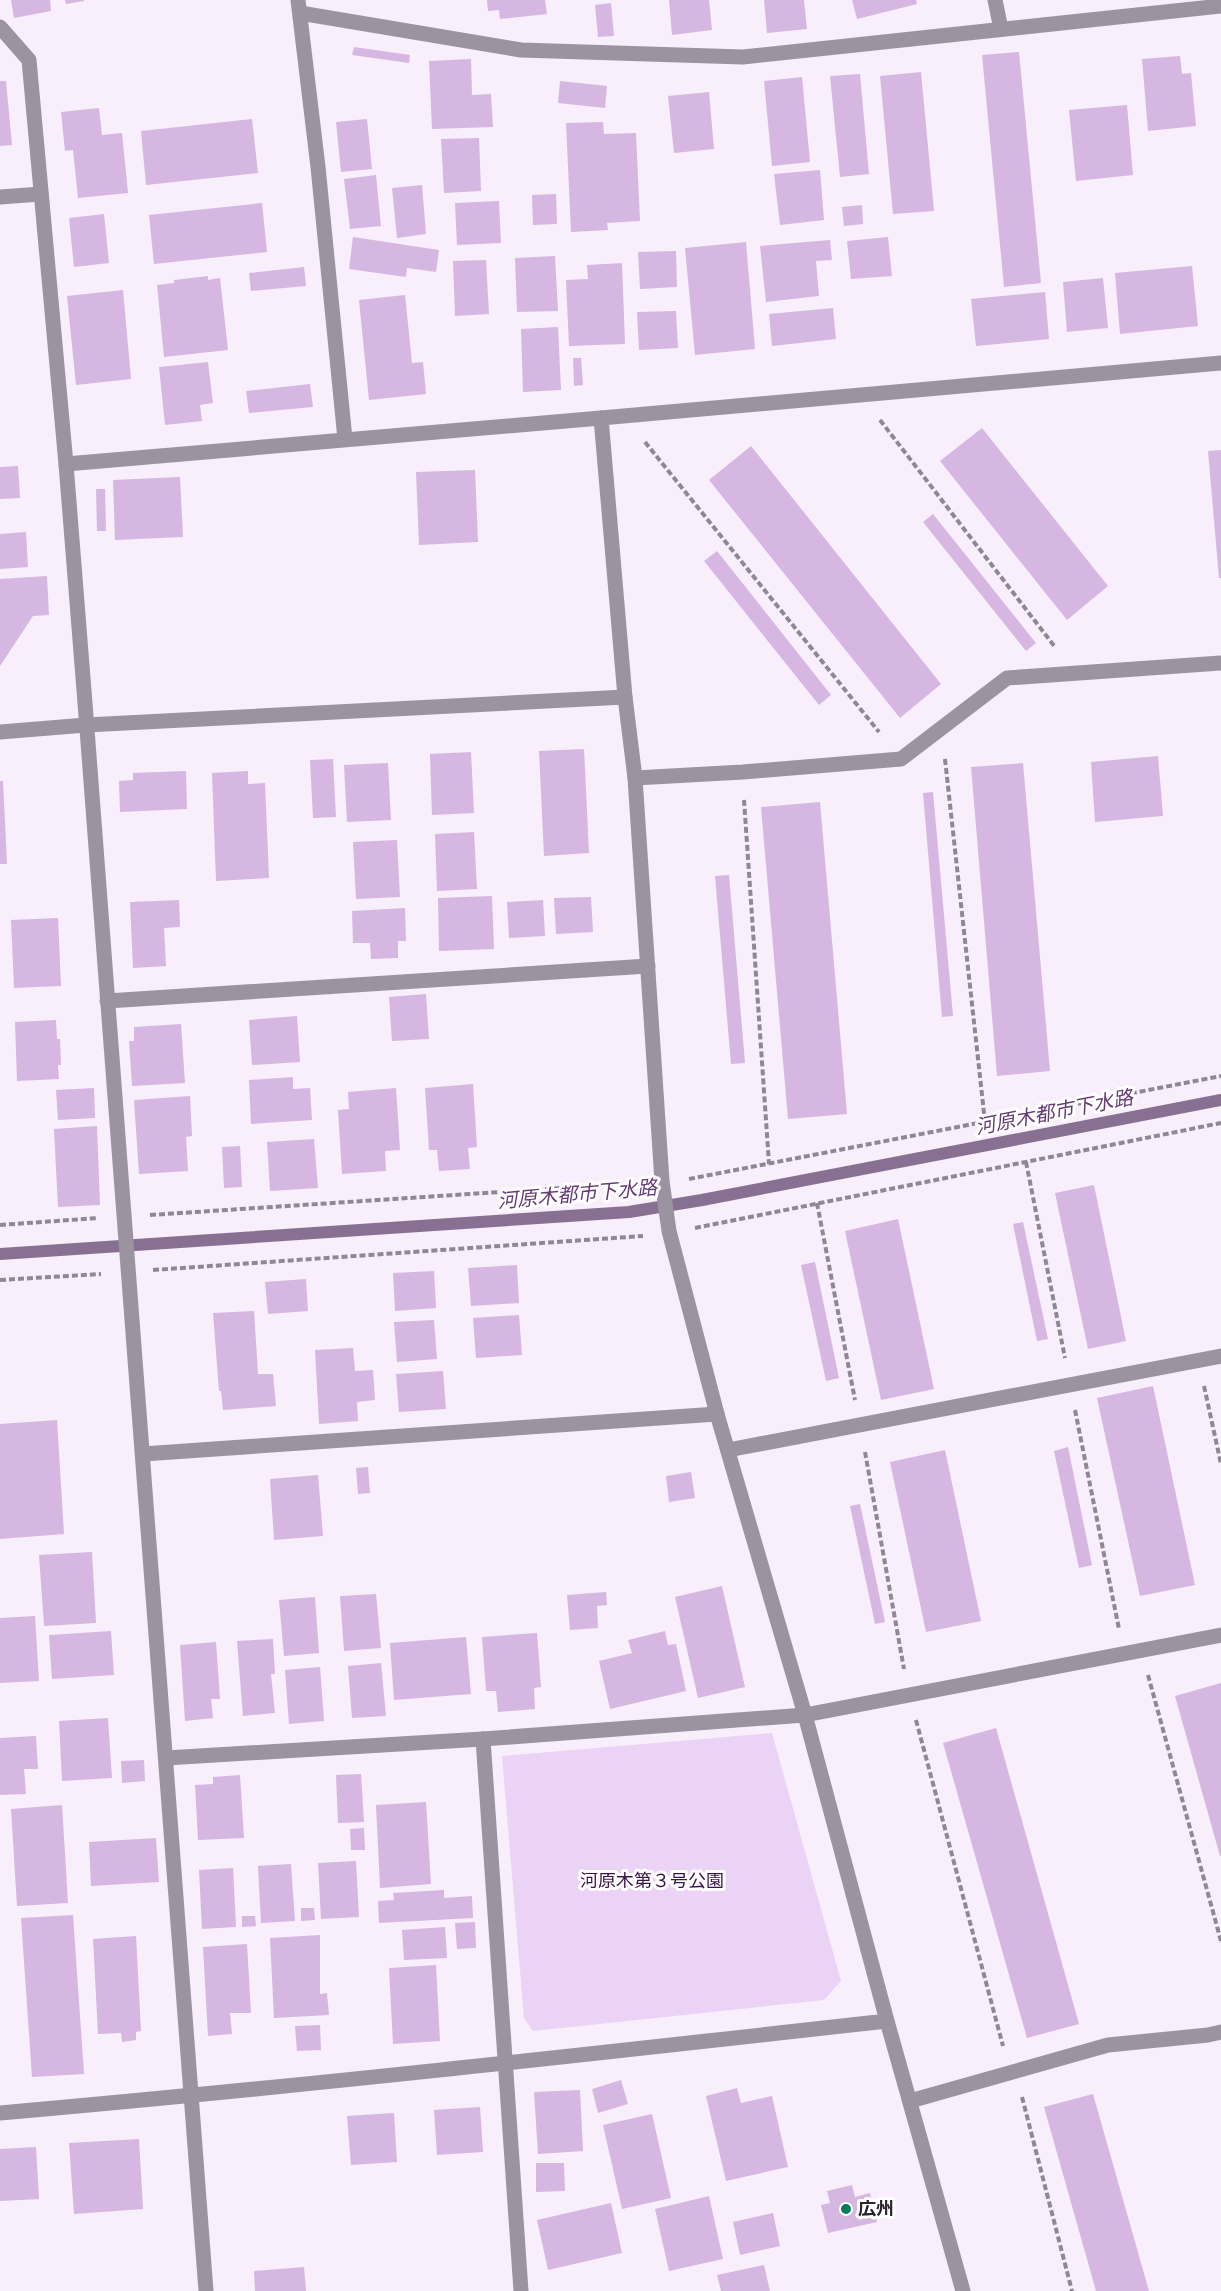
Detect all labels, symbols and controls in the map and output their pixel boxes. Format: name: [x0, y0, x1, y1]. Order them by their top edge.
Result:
water label: 河原木都市下水路: [973, 1086, 1137, 1138]
water label: 河原木都市下水路: [496, 1176, 660, 1212]
park label: 河原木第３号公園: [580, 1871, 724, 1891]
place label: 広州: [858, 2199, 894, 2219]
marker: 広州: [839, 2202, 853, 2216]

